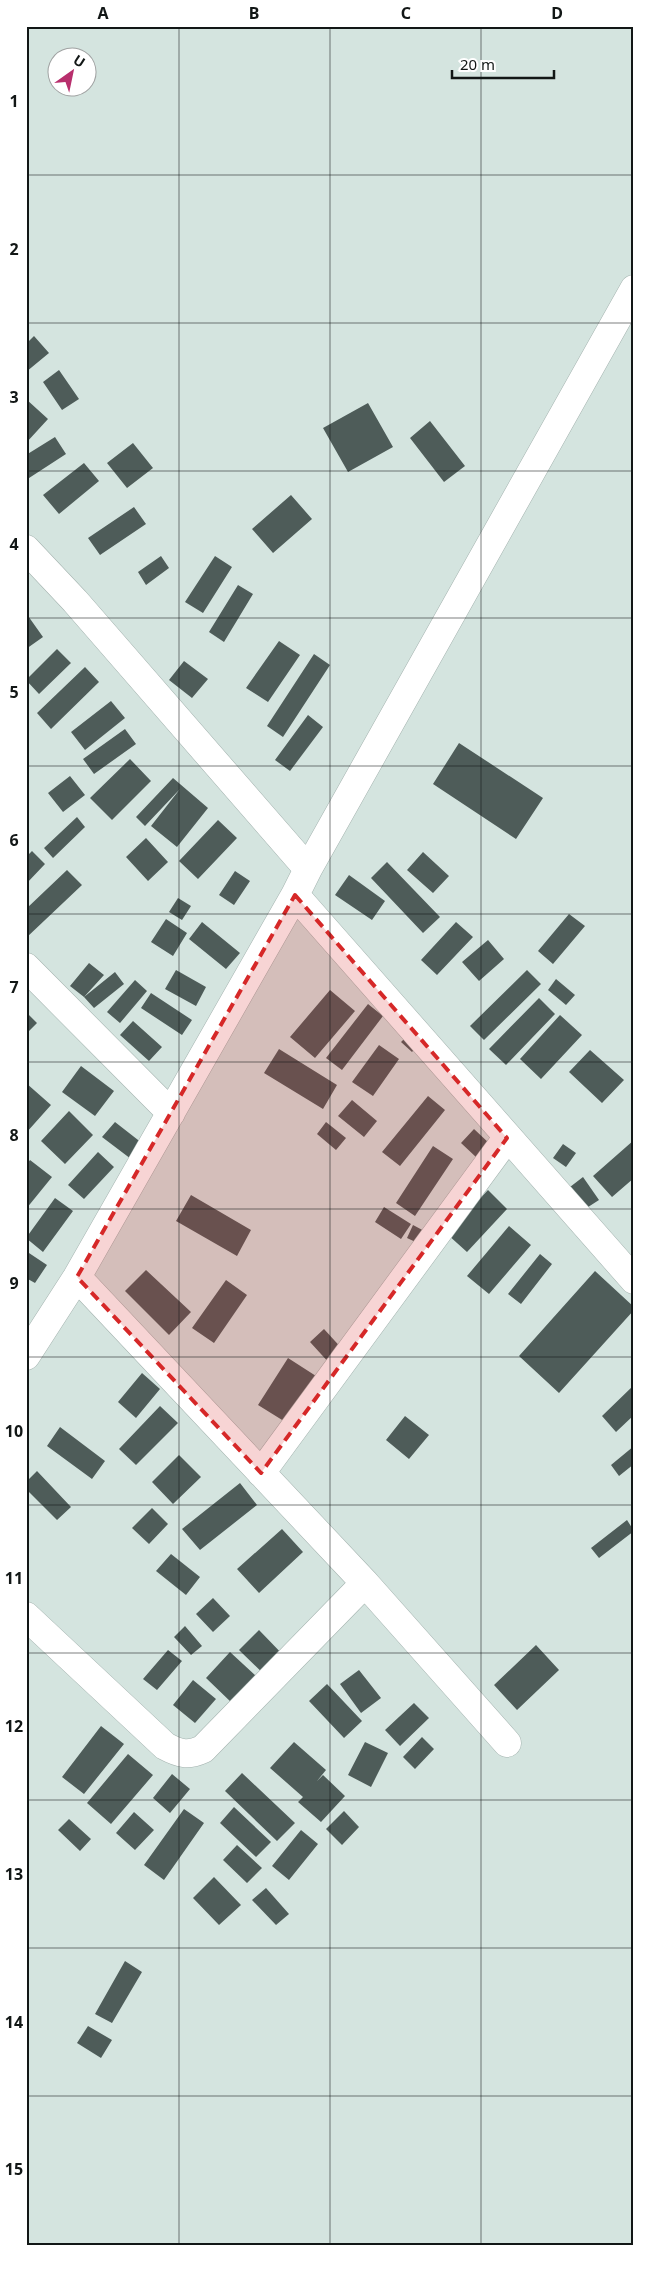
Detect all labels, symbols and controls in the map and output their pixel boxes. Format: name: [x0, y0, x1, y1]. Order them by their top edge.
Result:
text: A: [97, 2, 109, 24]
text: B: [249, 2, 259, 24]
text: C: [401, 2, 411, 24]
text: D: [551, 2, 563, 24]
north arrow: [48, 48, 98, 98]
scale bar: [452, 48, 555, 80]
text: U: [70, 50, 89, 72]
text: 20 m: [460, 54, 495, 74]
text: 1: [9, 90, 19, 112]
text: 2: [9, 238, 19, 260]
text: 3: [9, 386, 19, 408]
text: 4: [9, 533, 19, 555]
text: 5: [9, 681, 19, 703]
text: 6: [9, 829, 19, 851]
text: 7: [9, 976, 19, 998]
text: 8: [9, 1124, 19, 1146]
text: 9: [9, 1272, 19, 1294]
text: 10: [5, 1420, 23, 1442]
text: 11: [5, 1567, 23, 1589]
text: 12: [5, 1715, 23, 1737]
text: 13: [5, 1863, 23, 1885]
text: 14: [5, 2011, 23, 2033]
text: 15: [5, 2158, 23, 2180]

